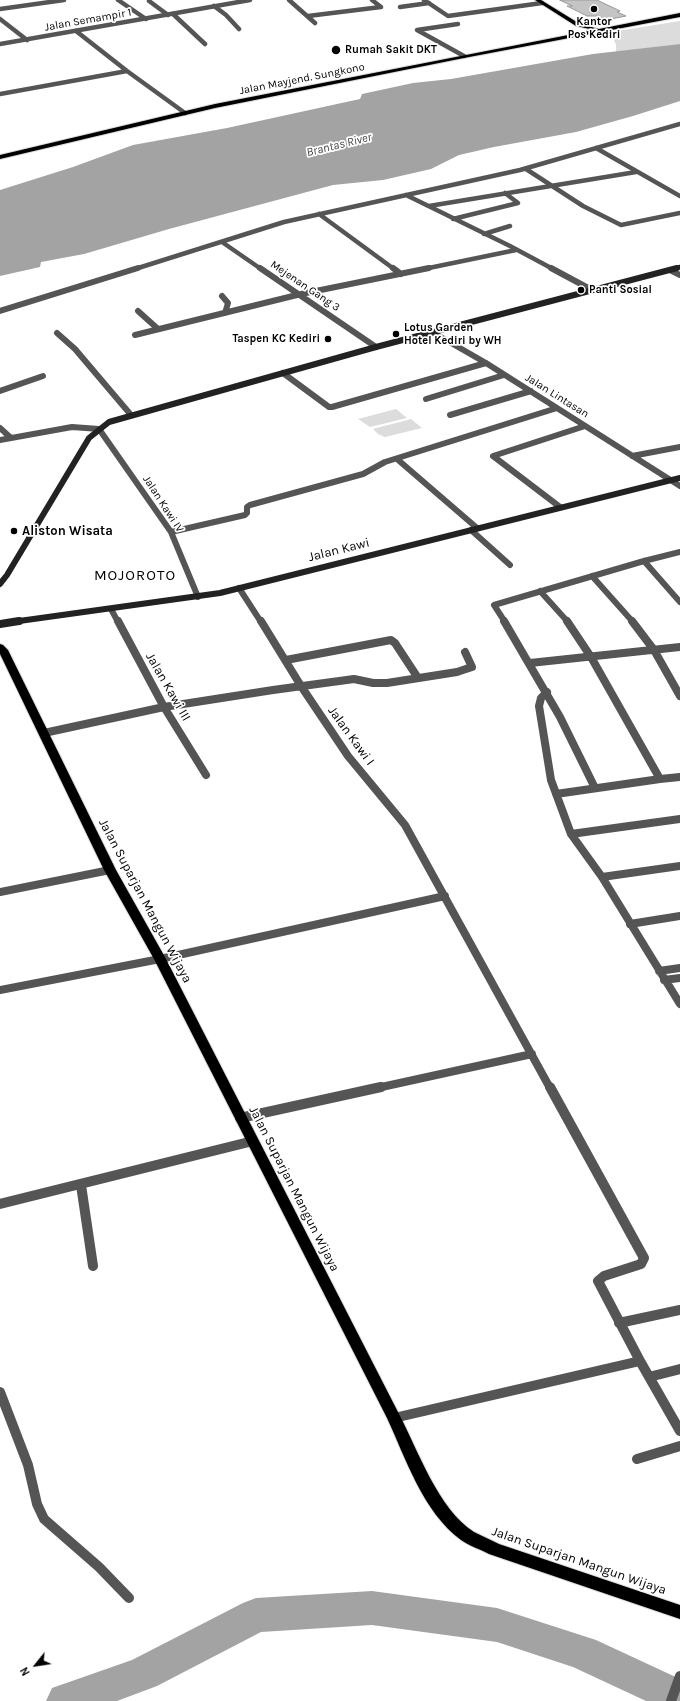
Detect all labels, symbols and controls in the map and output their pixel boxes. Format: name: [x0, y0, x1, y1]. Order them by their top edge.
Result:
marker: Kantor Pos Kediri: [589, 4, 599, 14]
street label: Jalan Semampir 1: [44, 6, 132, 34]
place label: Kantor Pos Kediri: [568, 15, 620, 41]
place label: Rumah Sakit DKT: [345, 43, 437, 57]
marker: Rumah Sakit DKT: [330, 44, 342, 56]
street label: Jalan Mayjend. Sungkono: [238, 60, 366, 98]
water label: Brantas River: [305, 130, 373, 160]
street label: Mejenan Gang 3: [268, 258, 342, 314]
place label: Panti Sosial: [589, 283, 652, 297]
marker: Panti Sosial: [576, 285, 586, 295]
place label: Lotus Garden Hotel Kediri by WH: [404, 321, 502, 347]
marker: Lotus Garden Hotel Kediri by WH: [391, 329, 401, 339]
place label: Taspen KC Kediri: [233, 332, 320, 346]
marker: Taspen KC Kediri: [323, 334, 333, 344]
street label: Jalan Lintasan: [523, 371, 591, 421]
street label: Jalan Kawi IV: [140, 473, 186, 535]
place label: Aliston Wisata: [22, 523, 113, 539]
marker: Aliston Wisata: [9, 526, 19, 536]
street label: Jalan Kawi: [307, 535, 371, 565]
district label: MOJOROTO: [94, 567, 176, 585]
street label: Jalan Kawi III: [142, 650, 194, 724]
street label: Jalan Kawi I: [324, 703, 378, 769]
street label: Jalan Suparjan Mangun Wijaya: [95, 816, 195, 986]
street label: Jalan Suparjan Mangun Wijaya: [245, 1104, 343, 1274]
street label: Jalan Suparjan Mangun Wijaya: [490, 1524, 668, 1598]
north arrow: [16, 1645, 56, 1685]
text: N: [18, 1665, 33, 1678]

